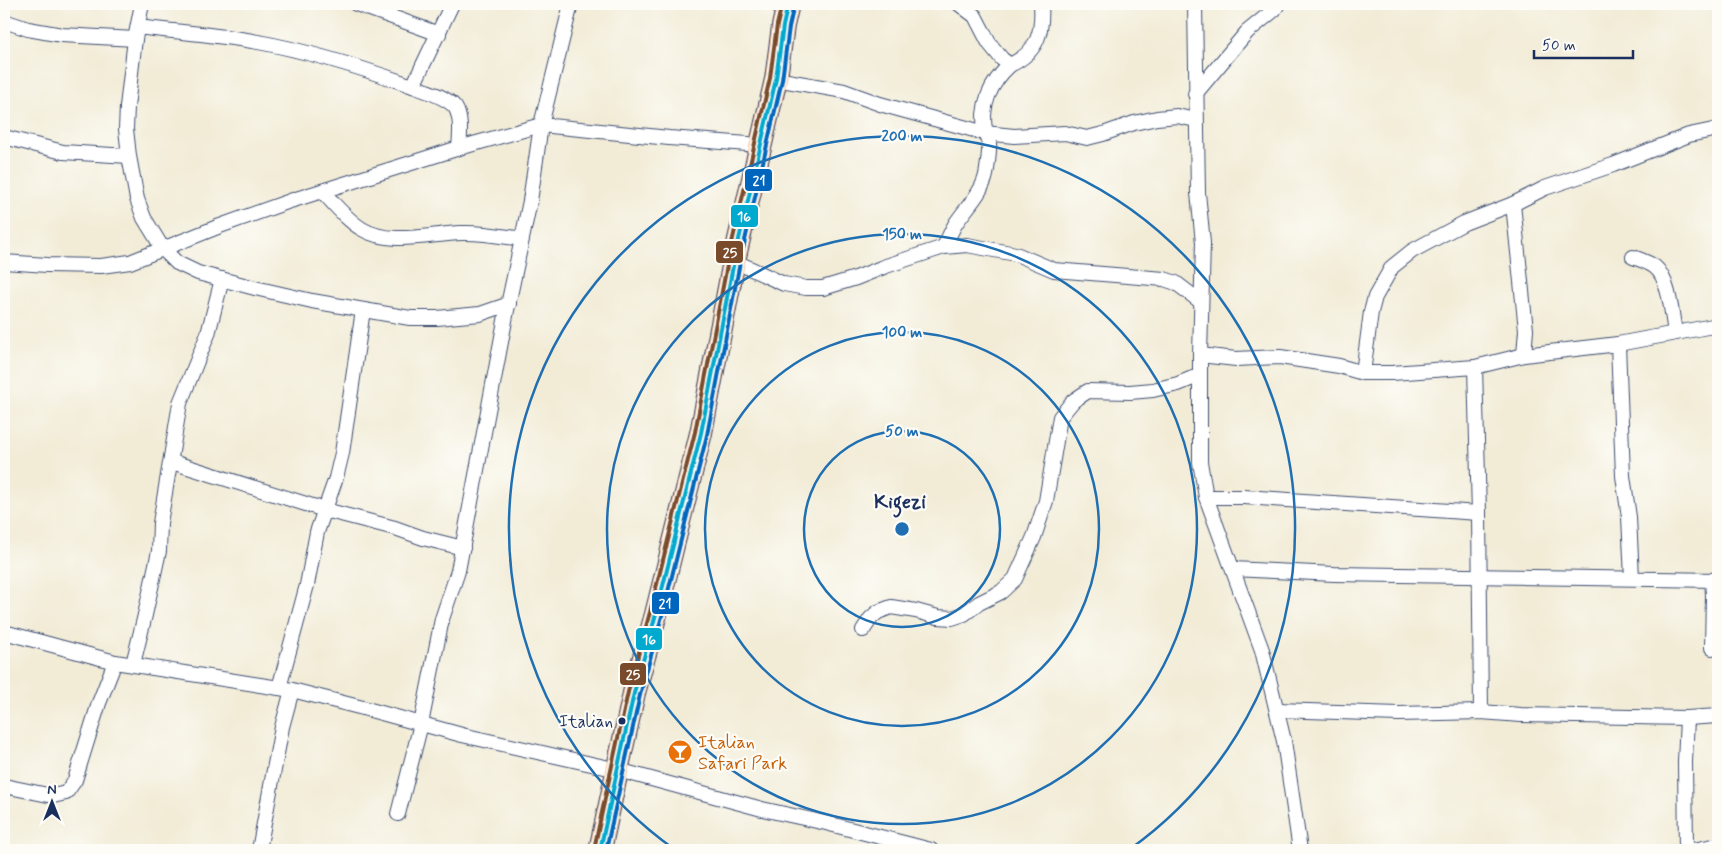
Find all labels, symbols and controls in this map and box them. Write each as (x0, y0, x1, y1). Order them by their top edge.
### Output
scale bar (1534, 28, 1633, 60)
text: 50 m (1542, 36, 1576, 56)
text: 200 m (882, 127, 923, 147)
line badge: 21 (744, 168, 773, 192)
text: 21 (753, 172, 765, 190)
line badge: 16 (730, 204, 759, 228)
text: 16 (737, 208, 751, 226)
text: 150 m (882, 225, 922, 245)
line badge: 25 (715, 240, 744, 264)
text: 25 (723, 244, 738, 262)
text: 100 m (882, 323, 922, 343)
text: 50 m (885, 422, 919, 442)
district label: Kigezi (874, 489, 926, 518)
centre of rings (893, 520, 911, 538)
line badge: 21 (651, 591, 680, 615)
text: 21 (659, 595, 671, 613)
line badge: 16 (635, 627, 663, 651)
text: 16 (642, 631, 656, 649)
line badge: 25 (619, 662, 647, 686)
text: 25 (626, 666, 641, 684)
place label: Italian (559, 711, 613, 733)
marker: Italian (617, 716, 627, 726)
place label: Italian Safari Park (698, 731, 787, 776)
bar icon: Italian Safari Park (667, 739, 693, 765)
north arrow (28, 776, 78, 826)
text: N (47, 781, 57, 799)

